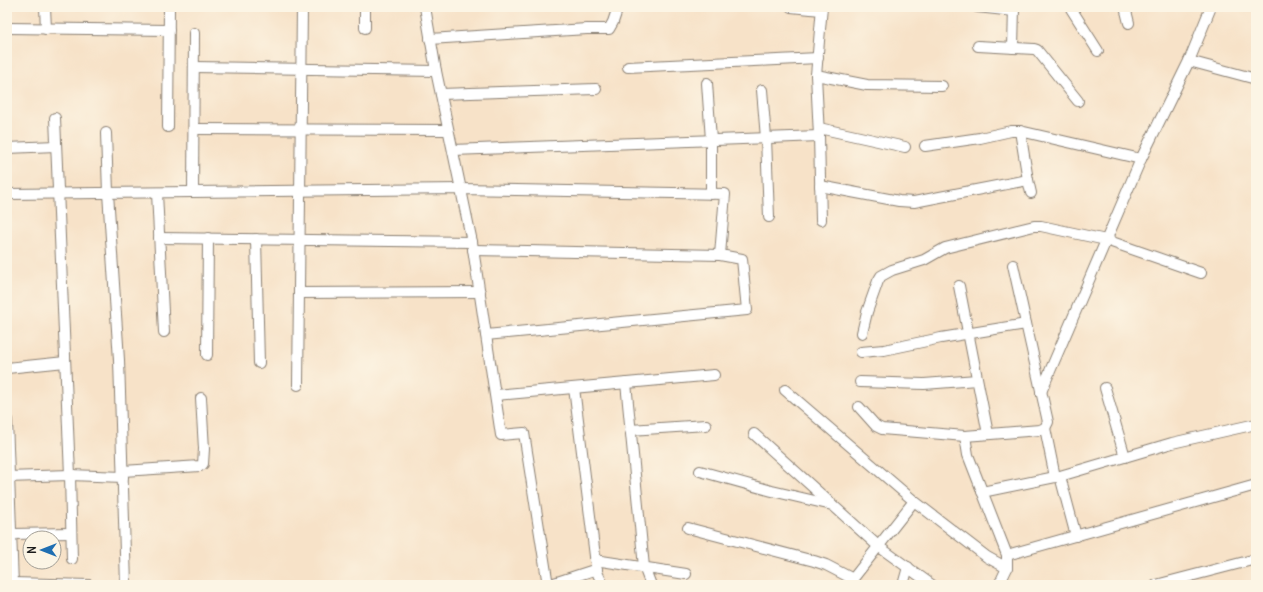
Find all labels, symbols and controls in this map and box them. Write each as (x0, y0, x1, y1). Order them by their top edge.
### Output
north arrow (22, 530, 62, 570)
text: N (25, 546, 39, 554)

